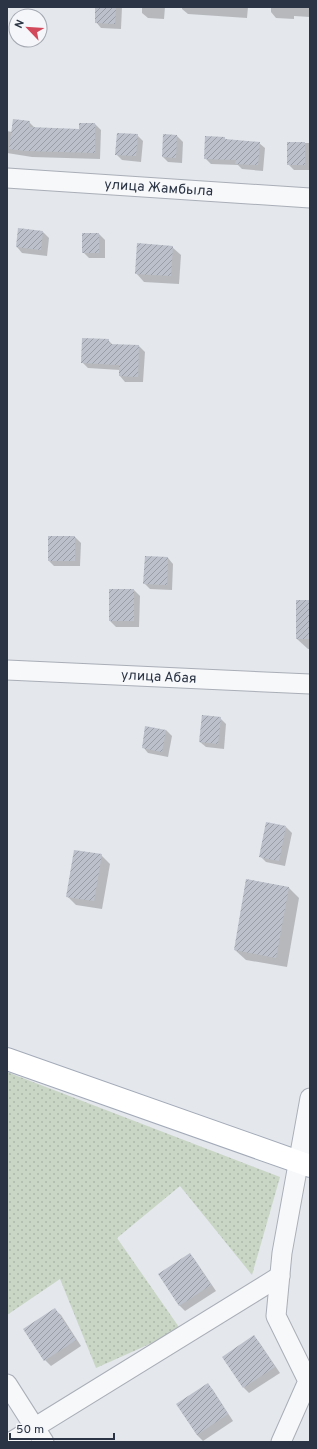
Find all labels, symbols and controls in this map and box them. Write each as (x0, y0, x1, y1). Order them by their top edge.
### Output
north arrow (8, 8, 48, 48)
text: N (12, 18, 28, 31)
street label: улица Жамбыла (104, 176, 214, 200)
street label: улица Абая (121, 667, 197, 687)
scale bar (10, 1415, 114, 1441)
text: 50 m (16, 1422, 44, 1438)

